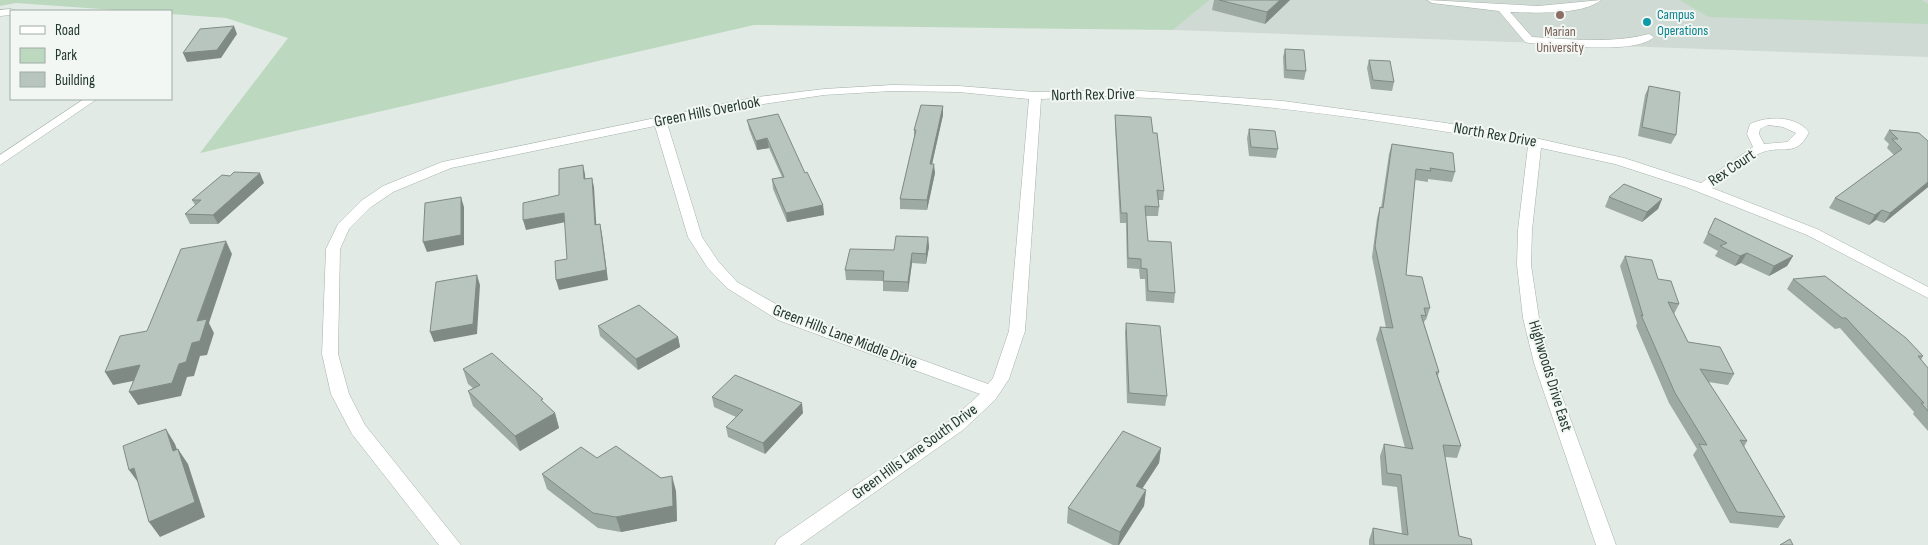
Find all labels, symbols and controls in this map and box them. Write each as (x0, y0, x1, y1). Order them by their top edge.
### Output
place label: Campus Operations (1657, 6, 1708, 39)
marker: Marian University (1554, 9, 1566, 21)
legend (10, 10, 172, 100)
marker: Campus Operations (1641, 16, 1653, 28)
text: Road (55, 21, 80, 40)
place label: Marian University (1536, 23, 1584, 56)
text: Park (55, 46, 77, 65)
text: Building (55, 71, 95, 90)
street label: North Rex Drive (1051, 85, 1135, 105)
street label: Green Hills Overlook (653, 92, 761, 132)
street label: North Rex Drive (1452, 118, 1538, 152)
street label: Rex Court (1705, 145, 1759, 191)
street label: Green Hills Lane Middle Drive (770, 301, 920, 373)
street label: Highwoods Drive East (1524, 318, 1576, 434)
street label: Green Hills Lane South Drive (849, 400, 981, 504)

